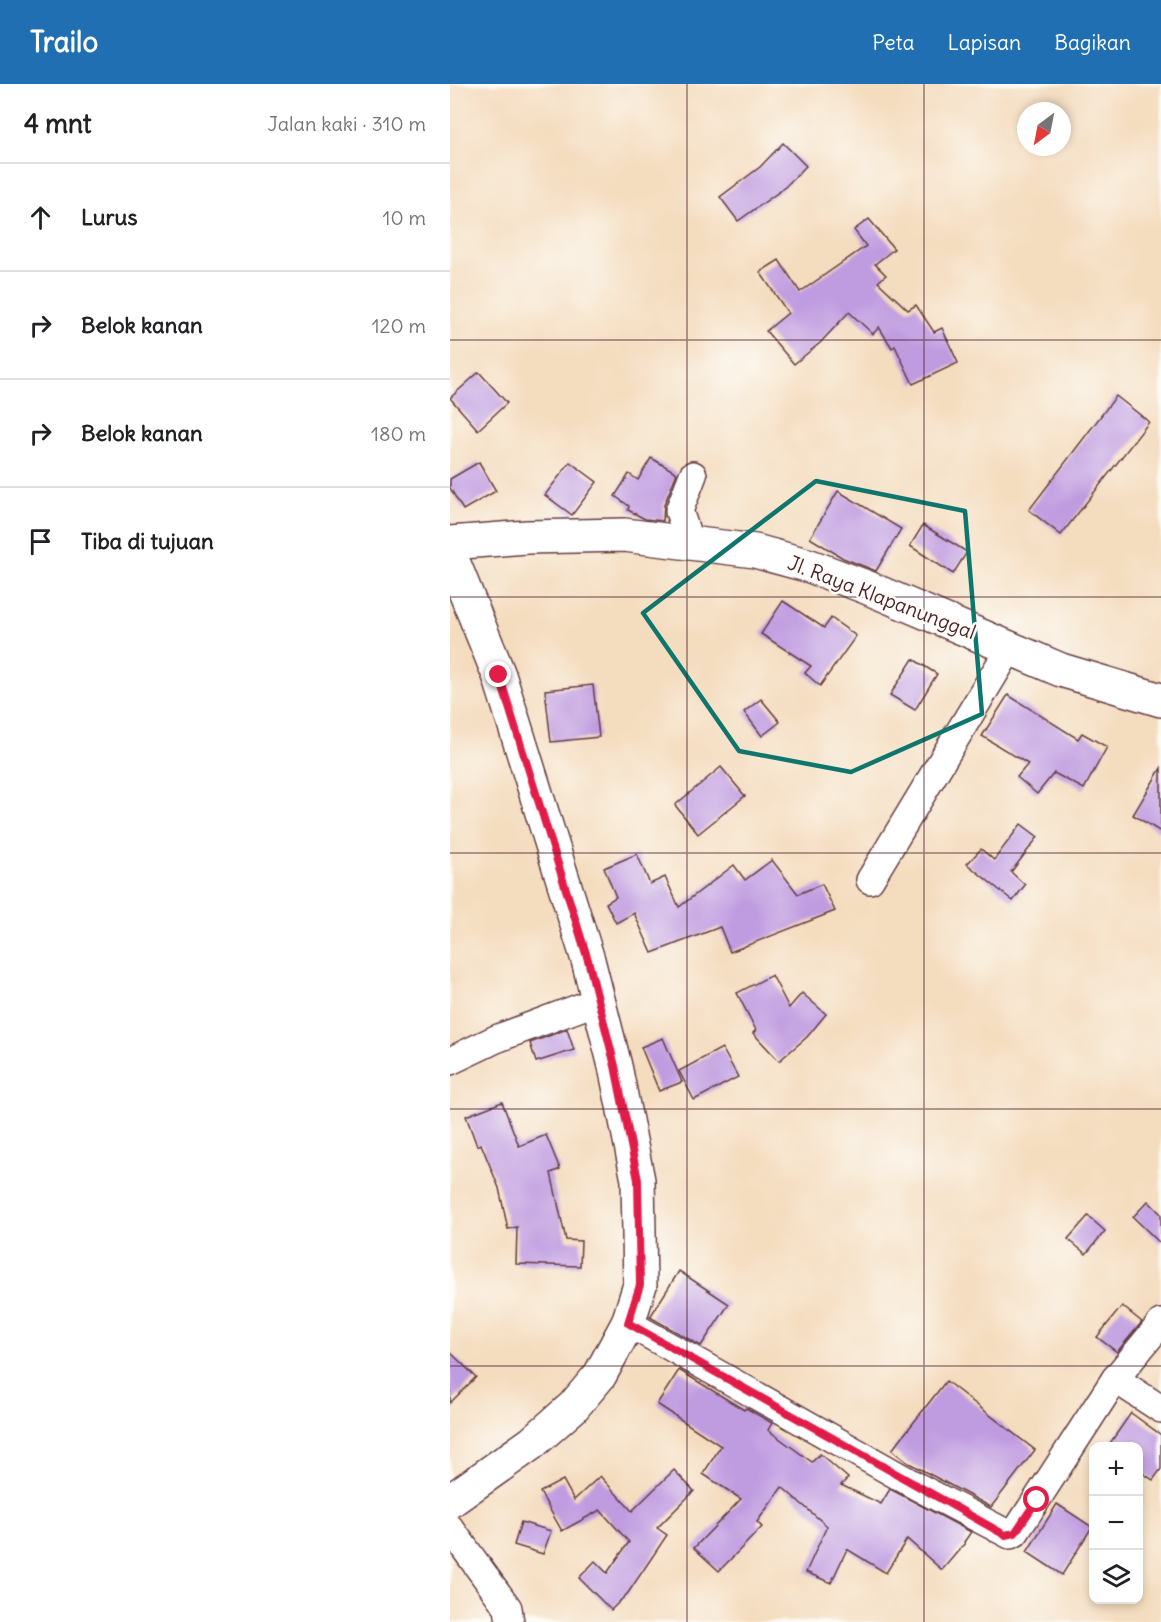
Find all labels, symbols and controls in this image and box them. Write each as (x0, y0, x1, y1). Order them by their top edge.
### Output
text: Trailo (30, 24, 98, 60)
text: Peta (872, 29, 915, 56)
text: Lapisan (948, 29, 1021, 56)
text: Bagikan (1054, 29, 1131, 56)
north arrow (1017, 102, 1071, 156)
text: 4 mnt (24, 107, 92, 140)
text: Jalan kaki · 310 m (268, 111, 426, 136)
icon: ahead (24, 201, 57, 234)
text: Lurus (81, 203, 137, 231)
text: 10 m (383, 205, 426, 230)
icon: right (24, 309, 57, 342)
text: Belok kanan (81, 311, 203, 339)
text: 120 m (372, 313, 426, 338)
icon: right (24, 417, 57, 450)
text: Belok kanan (81, 419, 203, 447)
text: 180 m (371, 421, 426, 446)
icon: arrive (24, 525, 57, 558)
text: Tiba di tujuan (81, 527, 214, 555)
street label: Jl. Raya Klapanunggal (784, 550, 980, 644)
route end (485, 661, 511, 687)
map controls (1089, 1442, 1143, 1604)
button: + (1089, 1442, 1143, 1496)
route start (1023, 1486, 1049, 1512)
button: − (1089, 1496, 1143, 1550)
button: layers (1089, 1550, 1143, 1604)

